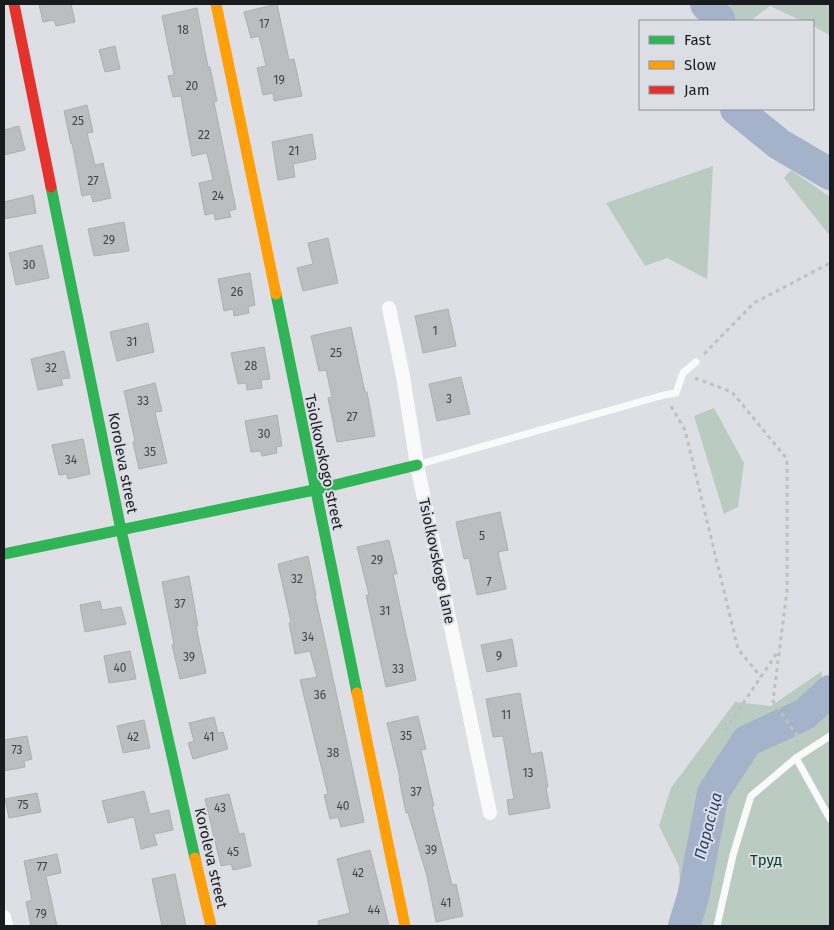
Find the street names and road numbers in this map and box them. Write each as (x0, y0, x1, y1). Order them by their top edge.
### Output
street label: Tsiolkovskogo street (301, 393, 347, 532)
street label: Koroleva street (104, 411, 142, 516)
street label: Tsiolkovskogo lane (415, 497, 459, 625)
street label: Koroleva street (191, 806, 231, 911)

